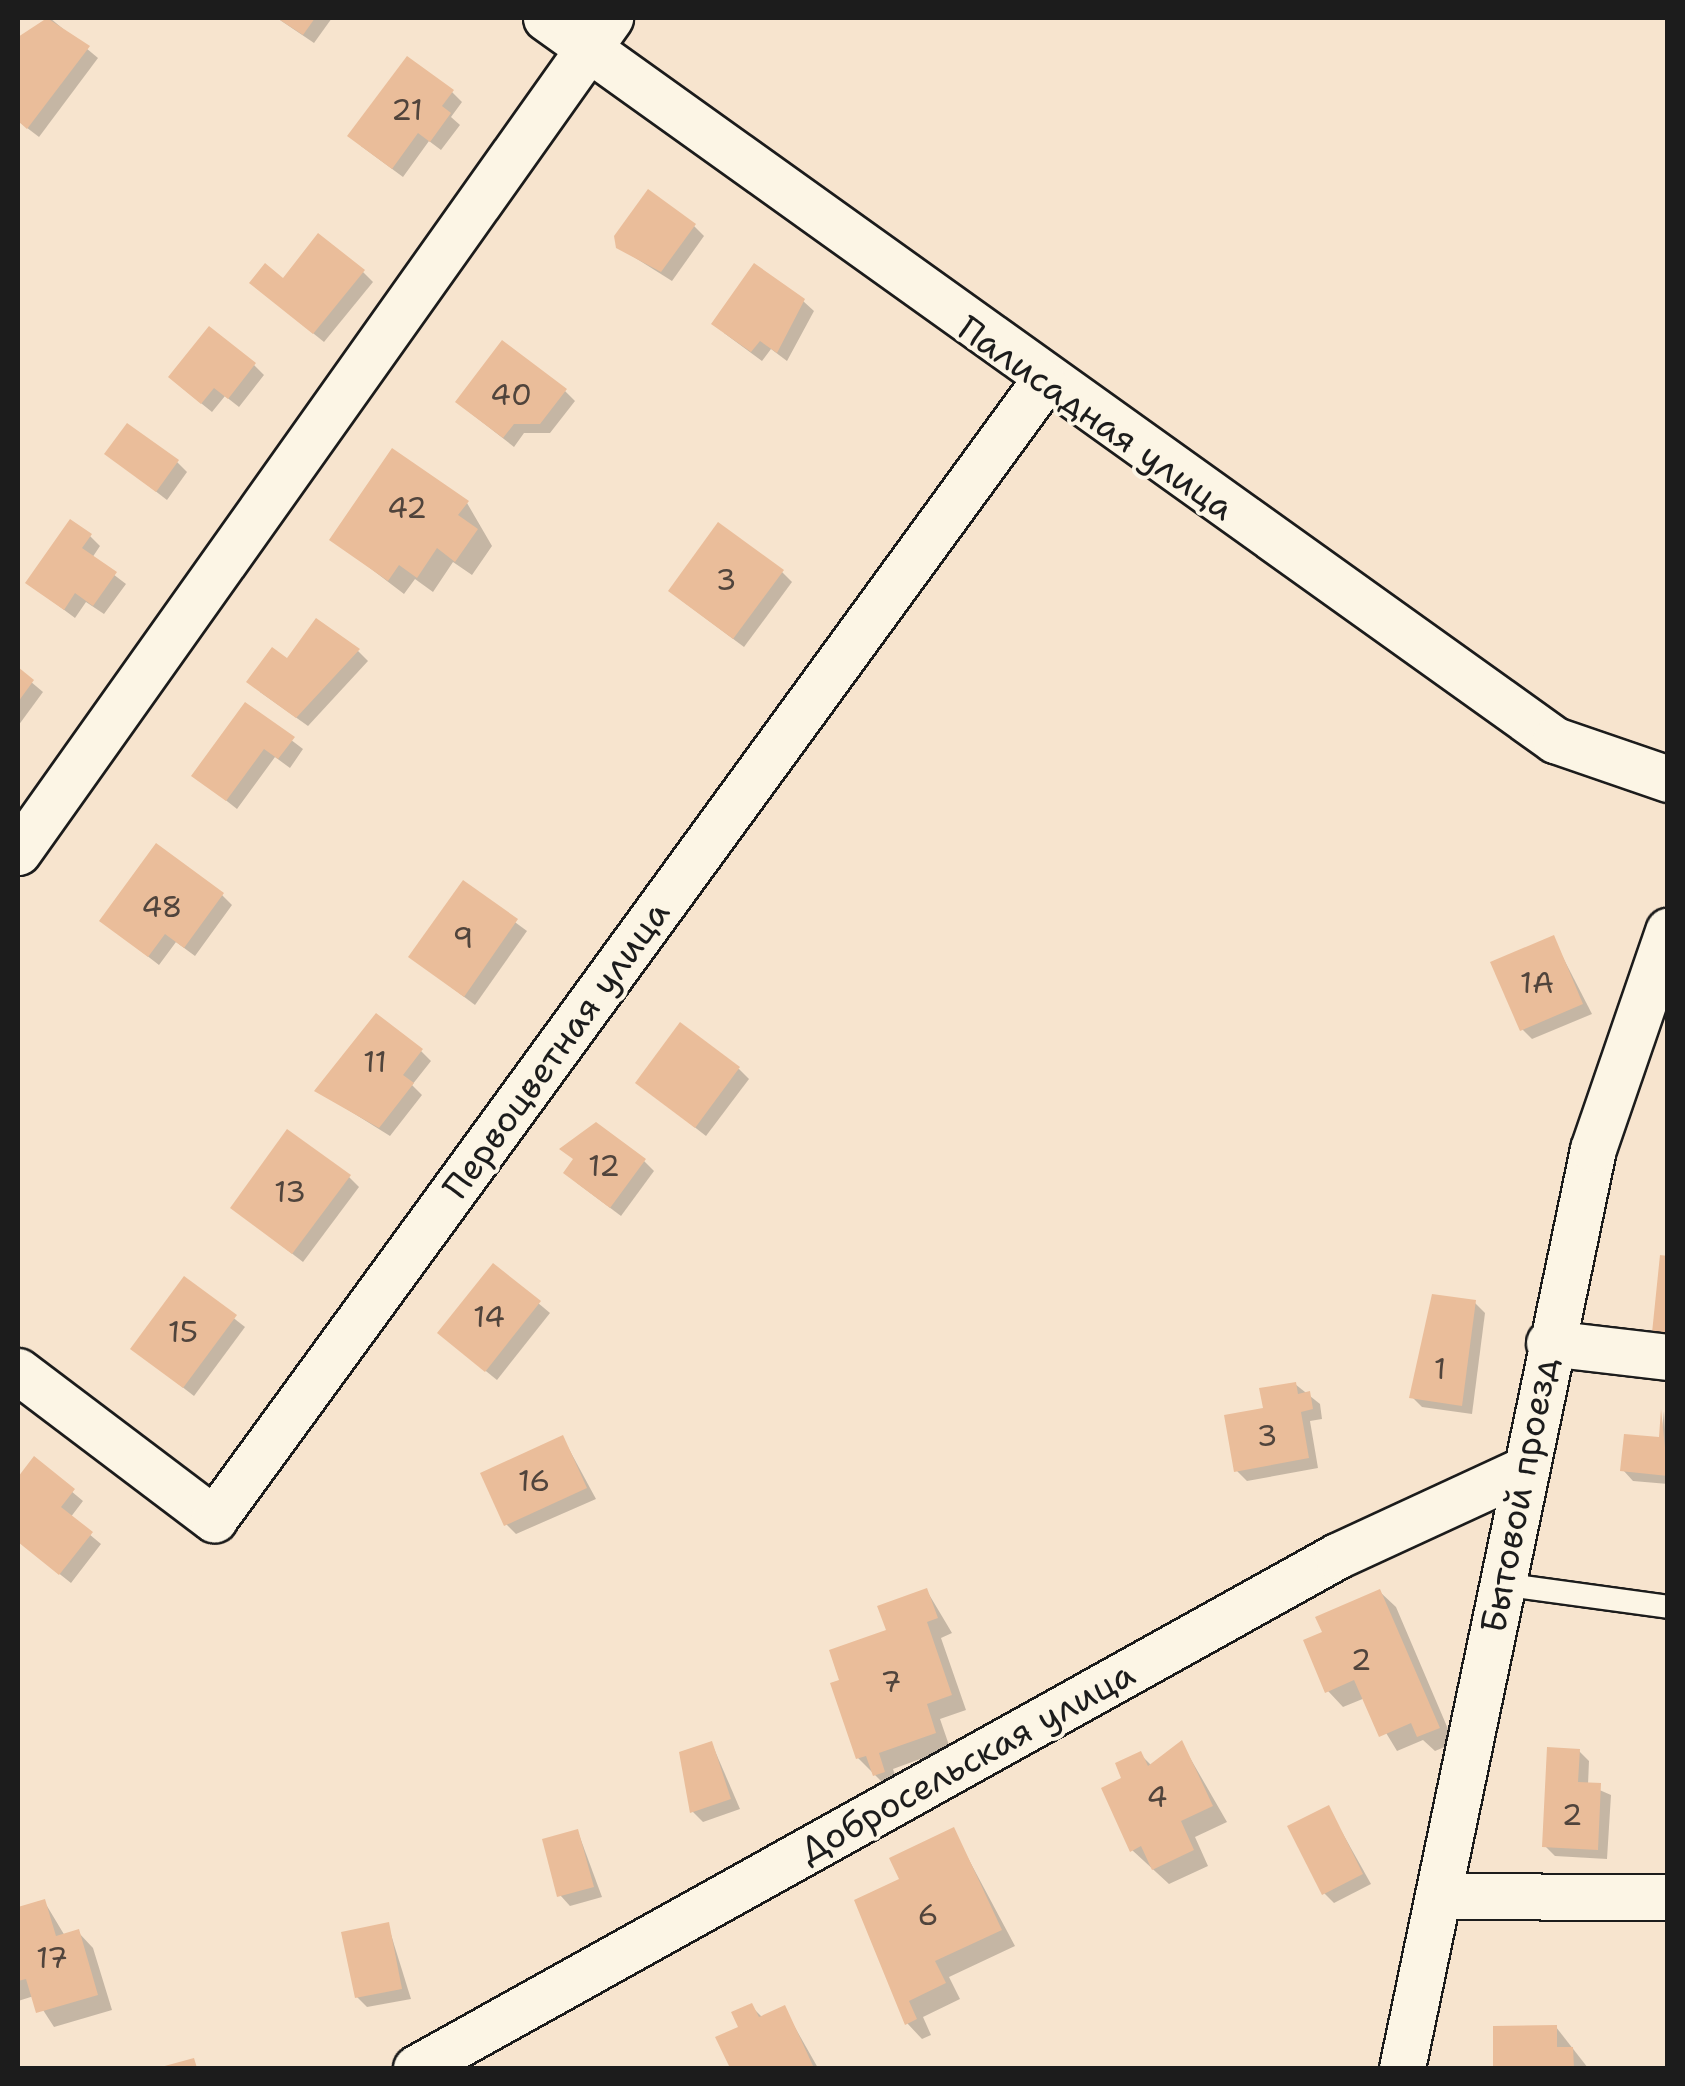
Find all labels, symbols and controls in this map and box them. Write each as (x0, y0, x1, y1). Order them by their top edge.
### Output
house number: 21 (391, 92, 423, 128)
street label: Палисадная улица (950, 307, 1242, 529)
house number: 40 (490, 377, 532, 413)
house number: 42 (387, 490, 427, 526)
house number: 3 (716, 562, 736, 598)
house number: 48 (141, 889, 183, 925)
street label: Первоцветная улица (434, 893, 678, 1207)
house number: 9 (453, 920, 473, 956)
house number: 1А (1520, 965, 1554, 1001)
house number: 11 (363, 1044, 387, 1080)
house number: 12 (588, 1148, 620, 1184)
house number: 13 (274, 1174, 306, 1210)
house number: 14 (473, 1299, 505, 1335)
house number: 15 (168, 1314, 198, 1350)
house number: 1 (1434, 1351, 1446, 1387)
street label: Бытовой проезд (1472, 1354, 1566, 1636)
house number: 3 (1257, 1418, 1277, 1454)
house number: 16 (518, 1463, 550, 1499)
house number: 2 (1351, 1642, 1371, 1678)
street label: Добросельская улица (792, 1652, 1142, 1872)
house number: 7 (881, 1664, 901, 1700)
house number: 4 (1147, 1779, 1167, 1815)
house number: 2 (1562, 1797, 1582, 1833)
house number: 6 (918, 1897, 938, 1933)
house number: 17 (36, 1940, 68, 1976)

